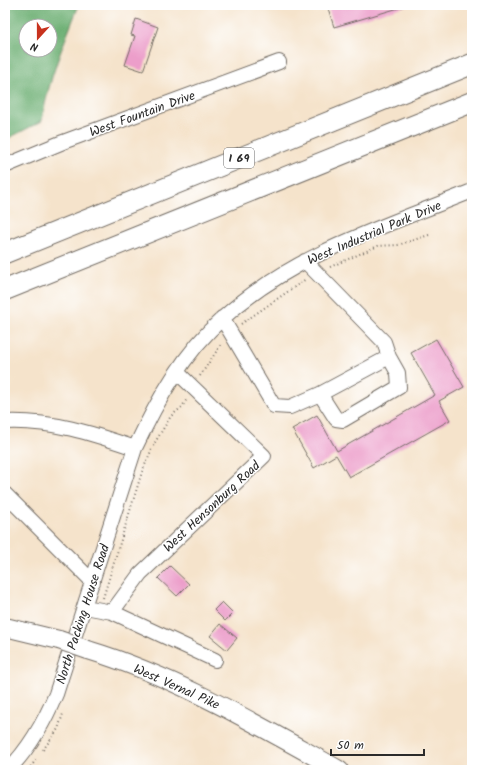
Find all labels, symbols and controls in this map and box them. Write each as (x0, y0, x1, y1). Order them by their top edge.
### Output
north arrow (18, 18, 58, 58)
text: N (28, 37, 41, 56)
street label: West Fountain Drive (87, 85, 198, 143)
road number: I 69 (224, 148, 254, 168)
street label: West Industrial Park Drive (304, 196, 445, 271)
street label: West Hensonburg Road (159, 456, 266, 558)
street label: North Packing House Road (51, 541, 116, 687)
street label: West Vernal Pike (130, 659, 223, 716)
scale bar (331, 731, 424, 757)
text: 50 m (337, 736, 364, 755)

